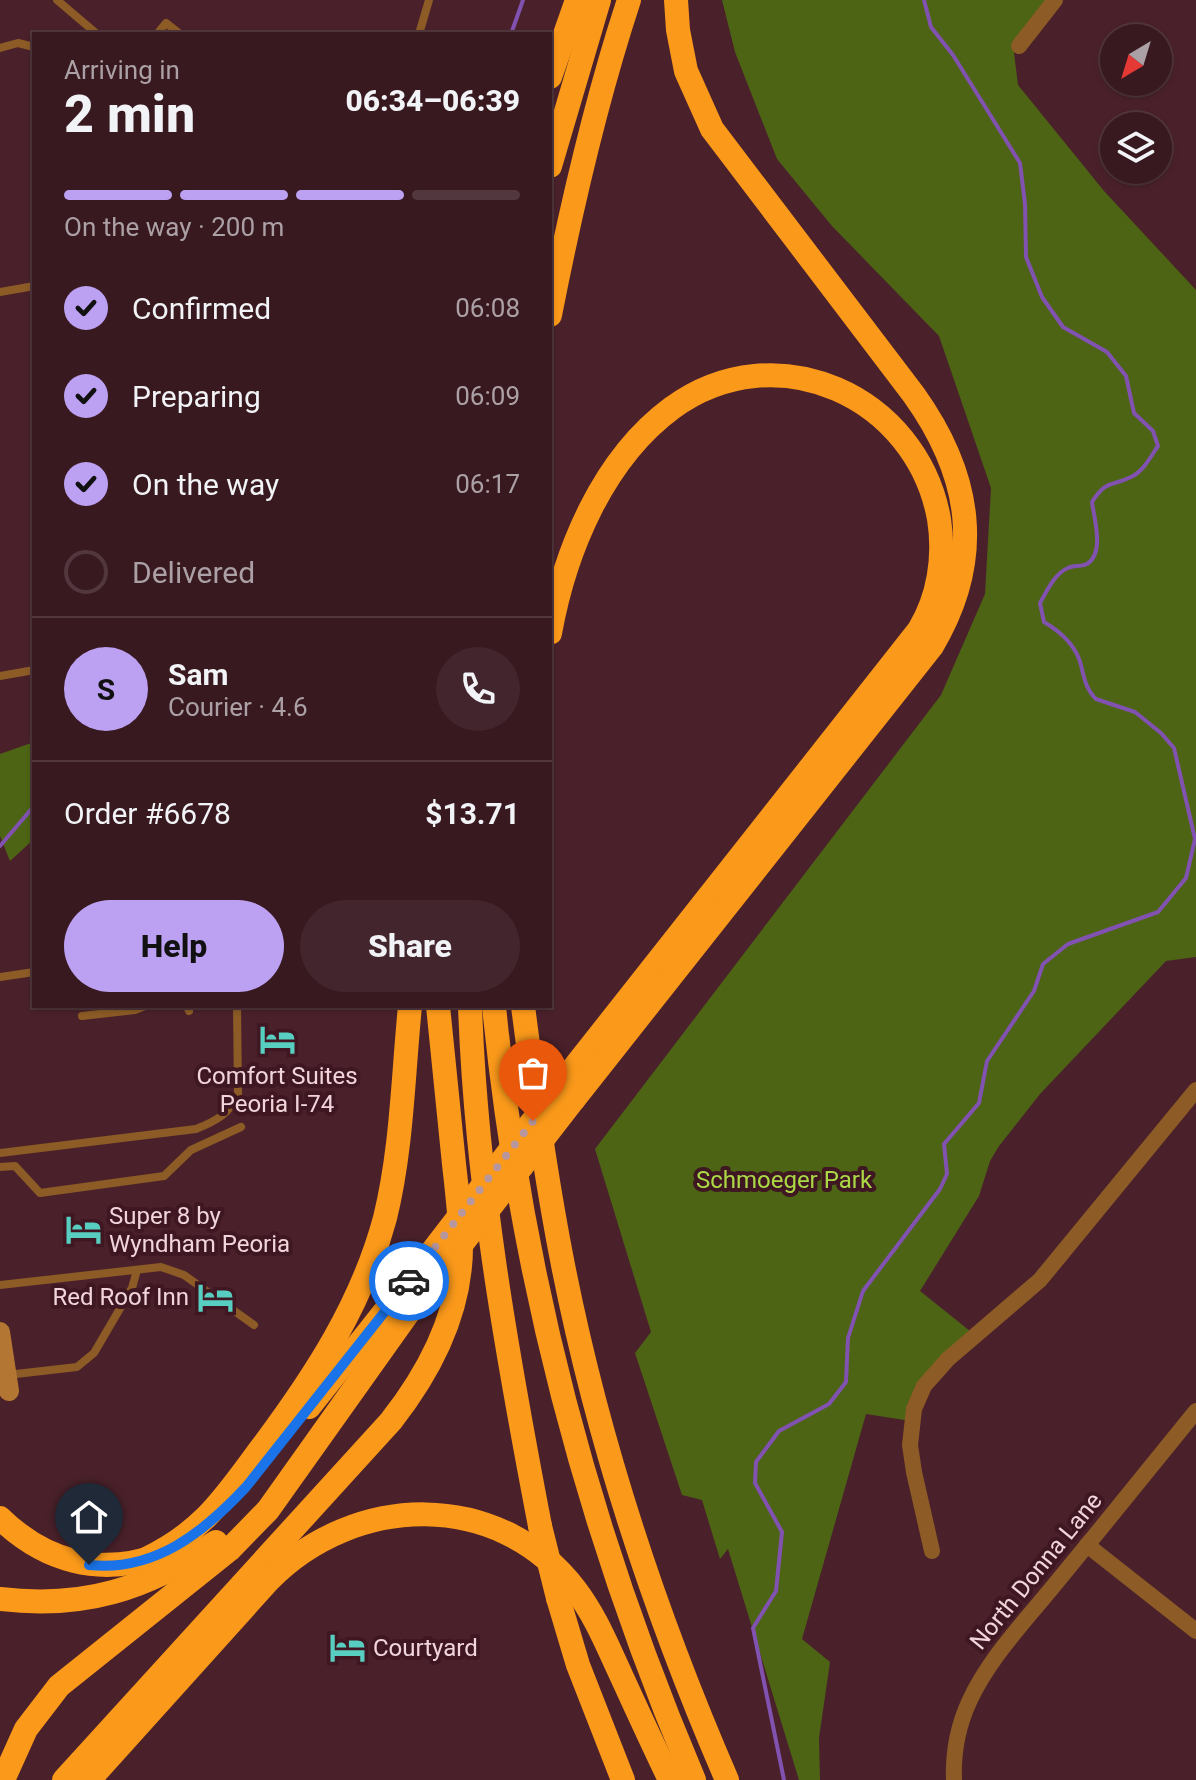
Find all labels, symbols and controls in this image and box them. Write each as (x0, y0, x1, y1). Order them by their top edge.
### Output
north arrow (1100, 24, 1172, 96)
map controls (1100, 24, 1172, 184)
text: Arriving in (64, 55, 180, 85)
text: 06:34–06:39 (345, 83, 520, 118)
text: 2 min (64, 84, 195, 145)
button: layers (1100, 112, 1172, 184)
text: On the way · 200 m (64, 212, 284, 242)
icon: check (64, 286, 108, 330)
text: Confirmed (132, 291, 271, 326)
text: 06:08 (455, 293, 520, 323)
icon: check (64, 374, 108, 418)
text: Preparing (132, 379, 261, 414)
text: 06:09 (455, 381, 520, 411)
icon: check (64, 462, 108, 506)
text: On the way (132, 467, 279, 502)
text: 06:17 (455, 469, 520, 499)
text: Delivered (132, 555, 255, 590)
button: phone (436, 647, 520, 731)
text: Sam (168, 657, 229, 692)
text: S (97, 672, 115, 707)
text: Courier · 4.6 (168, 692, 308, 722)
text: Order #6678 (64, 796, 231, 831)
text: $13.71 (425, 796, 520, 831)
button: Help (64, 900, 284, 992)
button: Share (300, 900, 520, 992)
hotel icon: Comfort Suites Peoria I-74 (258, 1020, 296, 1058)
pin (499, 1039, 567, 1121)
icon: bag (511, 1051, 555, 1095)
place label: Comfort Suites Peoria I-74 (196, 1062, 358, 1118)
park label: Schmoeger Park (696, 1166, 873, 1194)
place label: Super 8 by Wyndham Peoria (109, 1202, 290, 1258)
hotel icon: Super 8 by Wyndham Peoria (64, 1211, 102, 1249)
courier (369, 1241, 449, 1321)
icon: car (387, 1259, 431, 1303)
hotel icon: Red Roof Inn (196, 1278, 234, 1316)
place label: Red Roof Inn (53, 1283, 189, 1311)
pin (55, 1483, 123, 1565)
street label: North Donna Lane (964, 1487, 1108, 1655)
icon: home (67, 1495, 111, 1539)
hotel icon: Courtyard (328, 1629, 366, 1667)
place label: Courtyard (373, 1634, 478, 1662)

